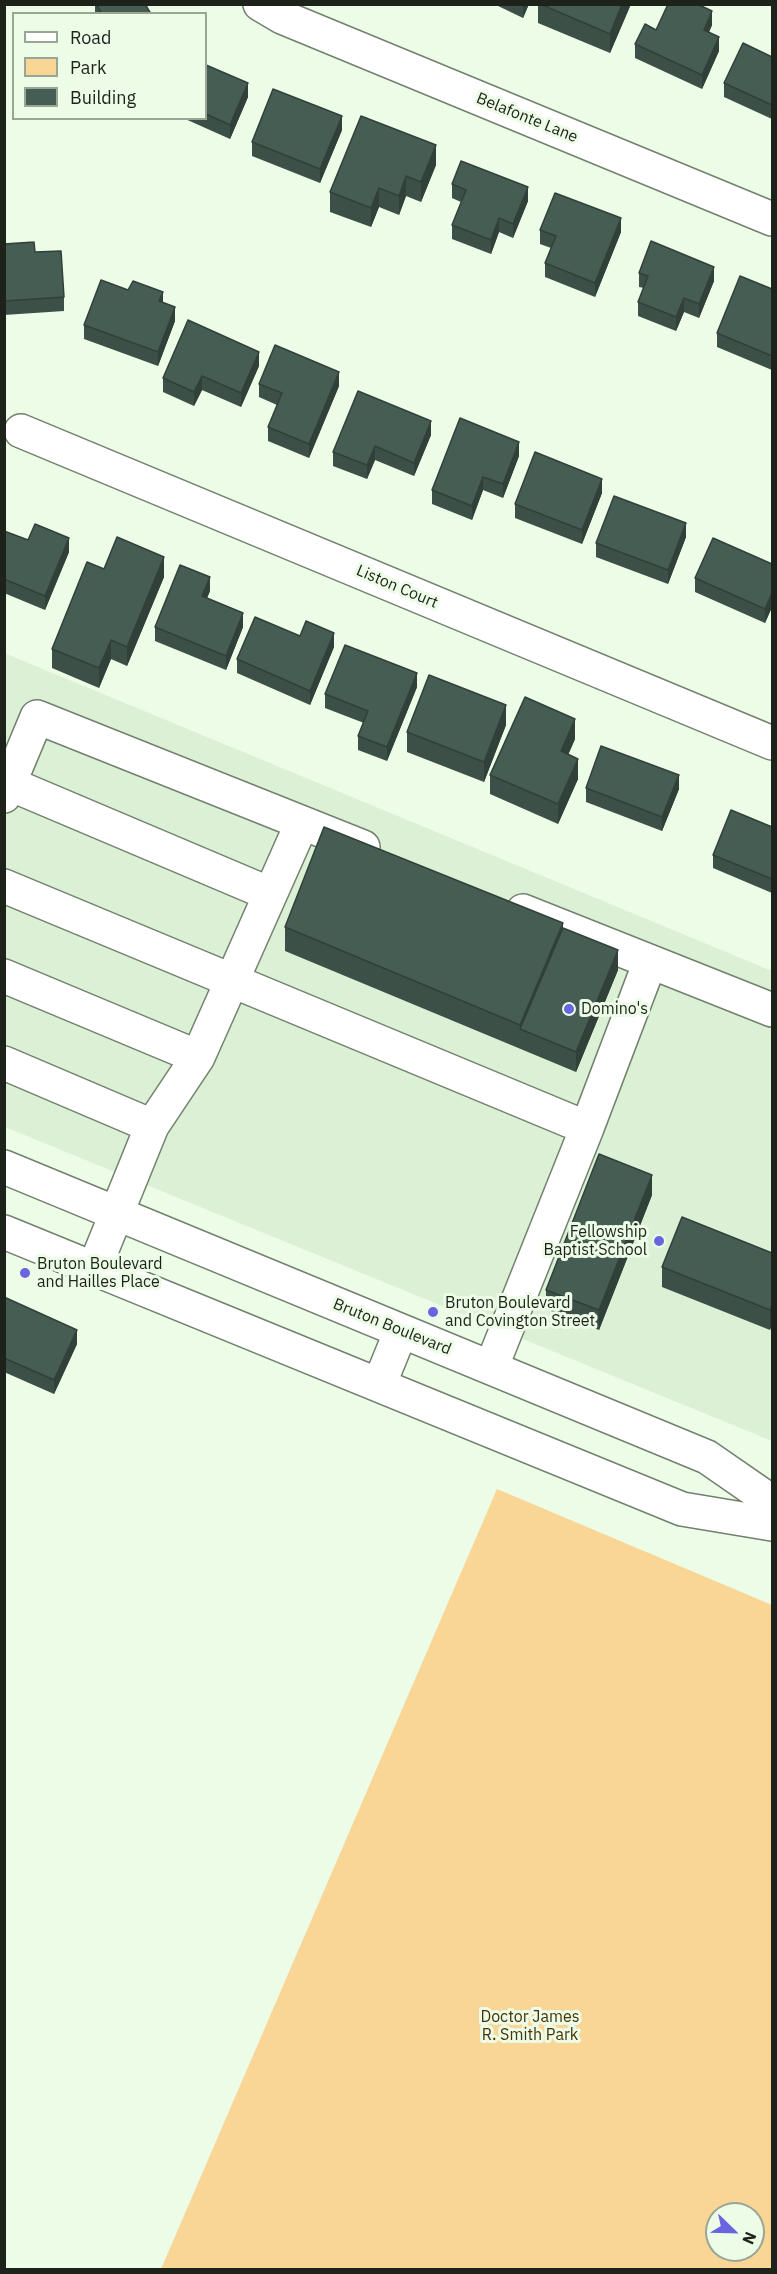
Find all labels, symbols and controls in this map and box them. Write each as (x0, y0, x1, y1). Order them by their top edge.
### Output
legend (12, 12, 207, 120)
text: Road (70, 26, 111, 49)
text: Park (70, 56, 106, 79)
text: Building (70, 86, 136, 109)
street label: Belafonte Lane (473, 89, 581, 147)
street label: Liston Court (353, 561, 441, 613)
place label: Domino's (581, 999, 648, 1019)
marker: Domino's (562, 1002, 576, 1016)
place label: Fellowship Baptist School (543, 1222, 647, 1260)
marker: Fellowship Baptist School (652, 1234, 666, 1248)
place label: Bruton Boulevard and Hailles Place (37, 1254, 163, 1292)
marker: Bruton Boulevard and Hailles Place (18, 1266, 32, 1280)
place label: Bruton Boulevard and Covington Street (445, 1293, 595, 1331)
street label: Bruton Boulevard (330, 1295, 454, 1359)
marker: Bruton Boulevard and Covington Street (426, 1305, 440, 1319)
park label: Doctor James R. Smith Park (480, 2007, 580, 2045)
north arrow (705, 2202, 765, 2262)
text: N (738, 2229, 761, 2247)

